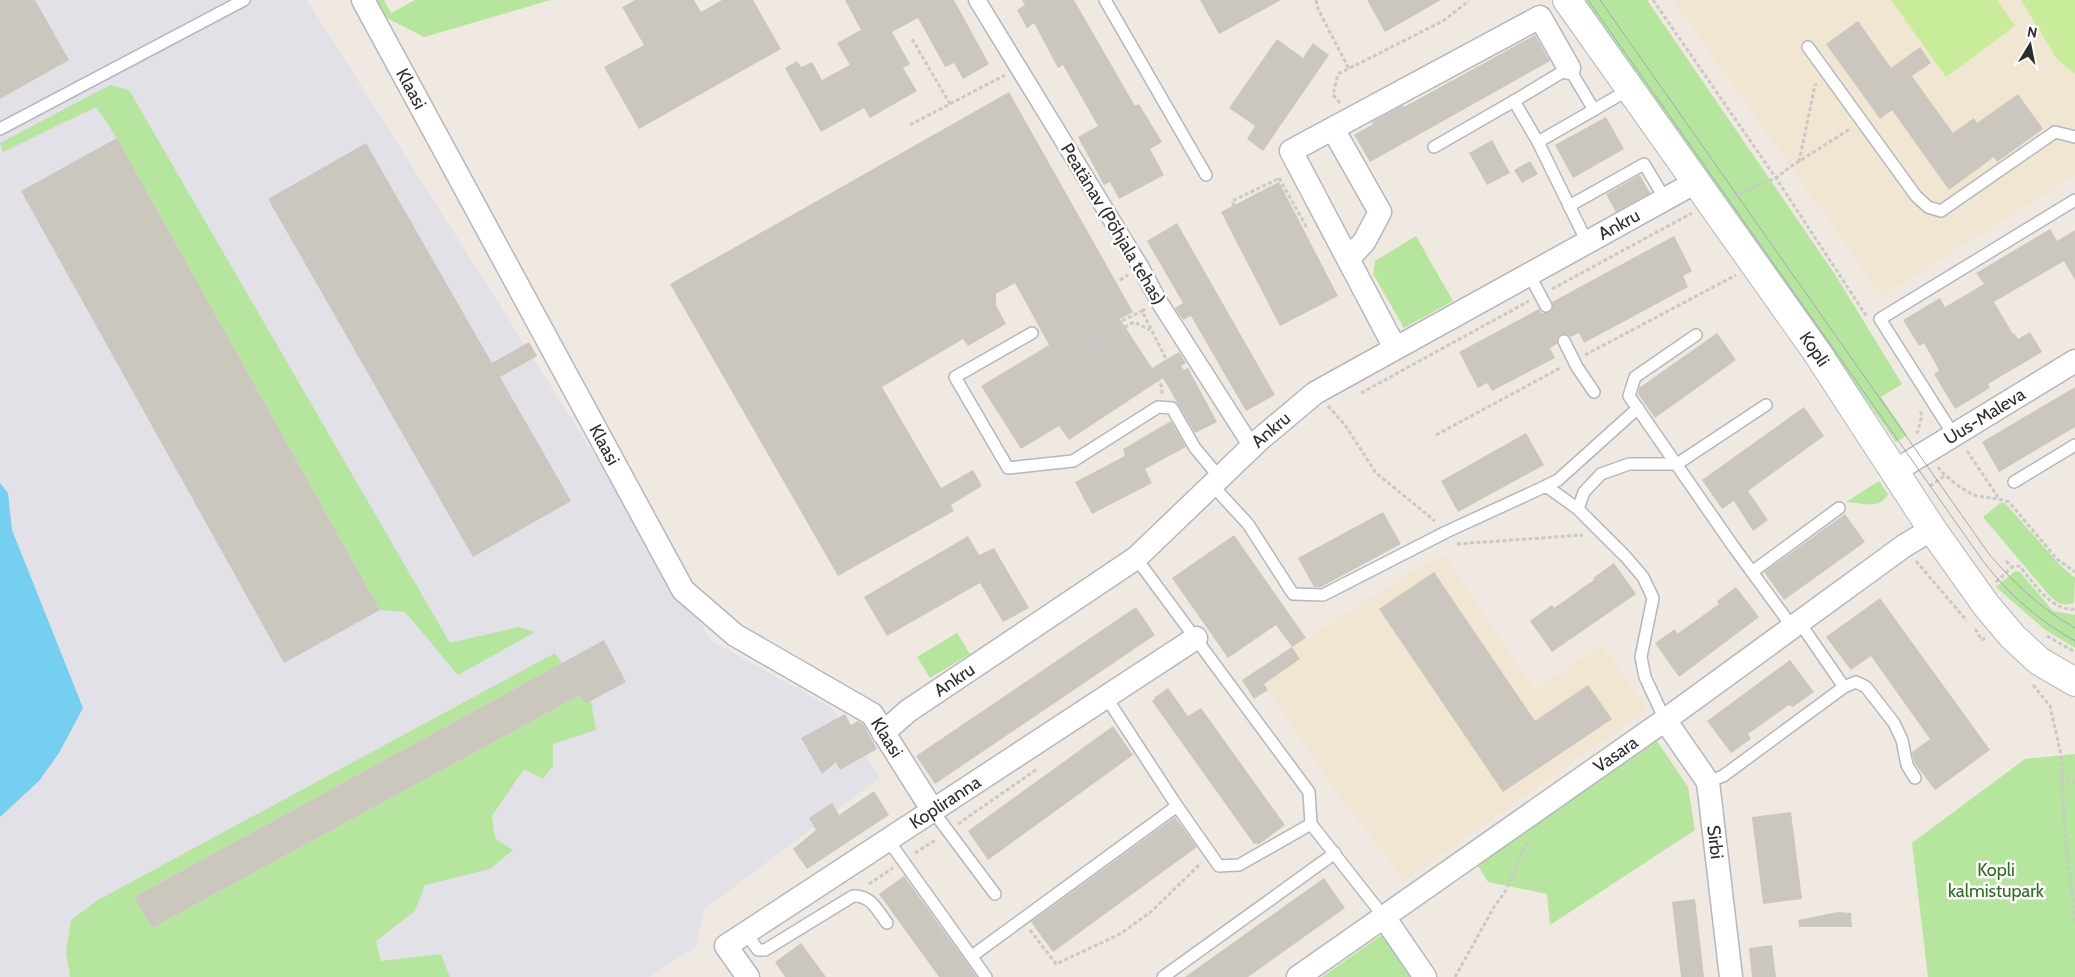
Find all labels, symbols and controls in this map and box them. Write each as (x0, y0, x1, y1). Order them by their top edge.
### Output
north arrow (2005, 20, 2055, 70)
text: N (2026, 22, 2039, 42)
street label: Klaasi (391, 65, 431, 113)
street label: Peatänav (Põhjala tehas) (1056, 139, 1170, 309)
street label: Ankru (1594, 204, 1644, 245)
street label: Kopli (1795, 327, 1834, 371)
street label: Uus-Maleva (1940, 383, 2030, 449)
street label: Ankru (1247, 407, 1295, 452)
street label: Klaasi (584, 421, 624, 469)
street label: Ankru (930, 658, 979, 701)
street label: Klaasi (866, 714, 908, 762)
street label: Vasara (1589, 731, 1643, 778)
street label: Kopliranna (905, 771, 985, 834)
street label: Sirbi (1702, 824, 1728, 860)
park label: Kopli kalmistupark (1948, 859, 2045, 902)

